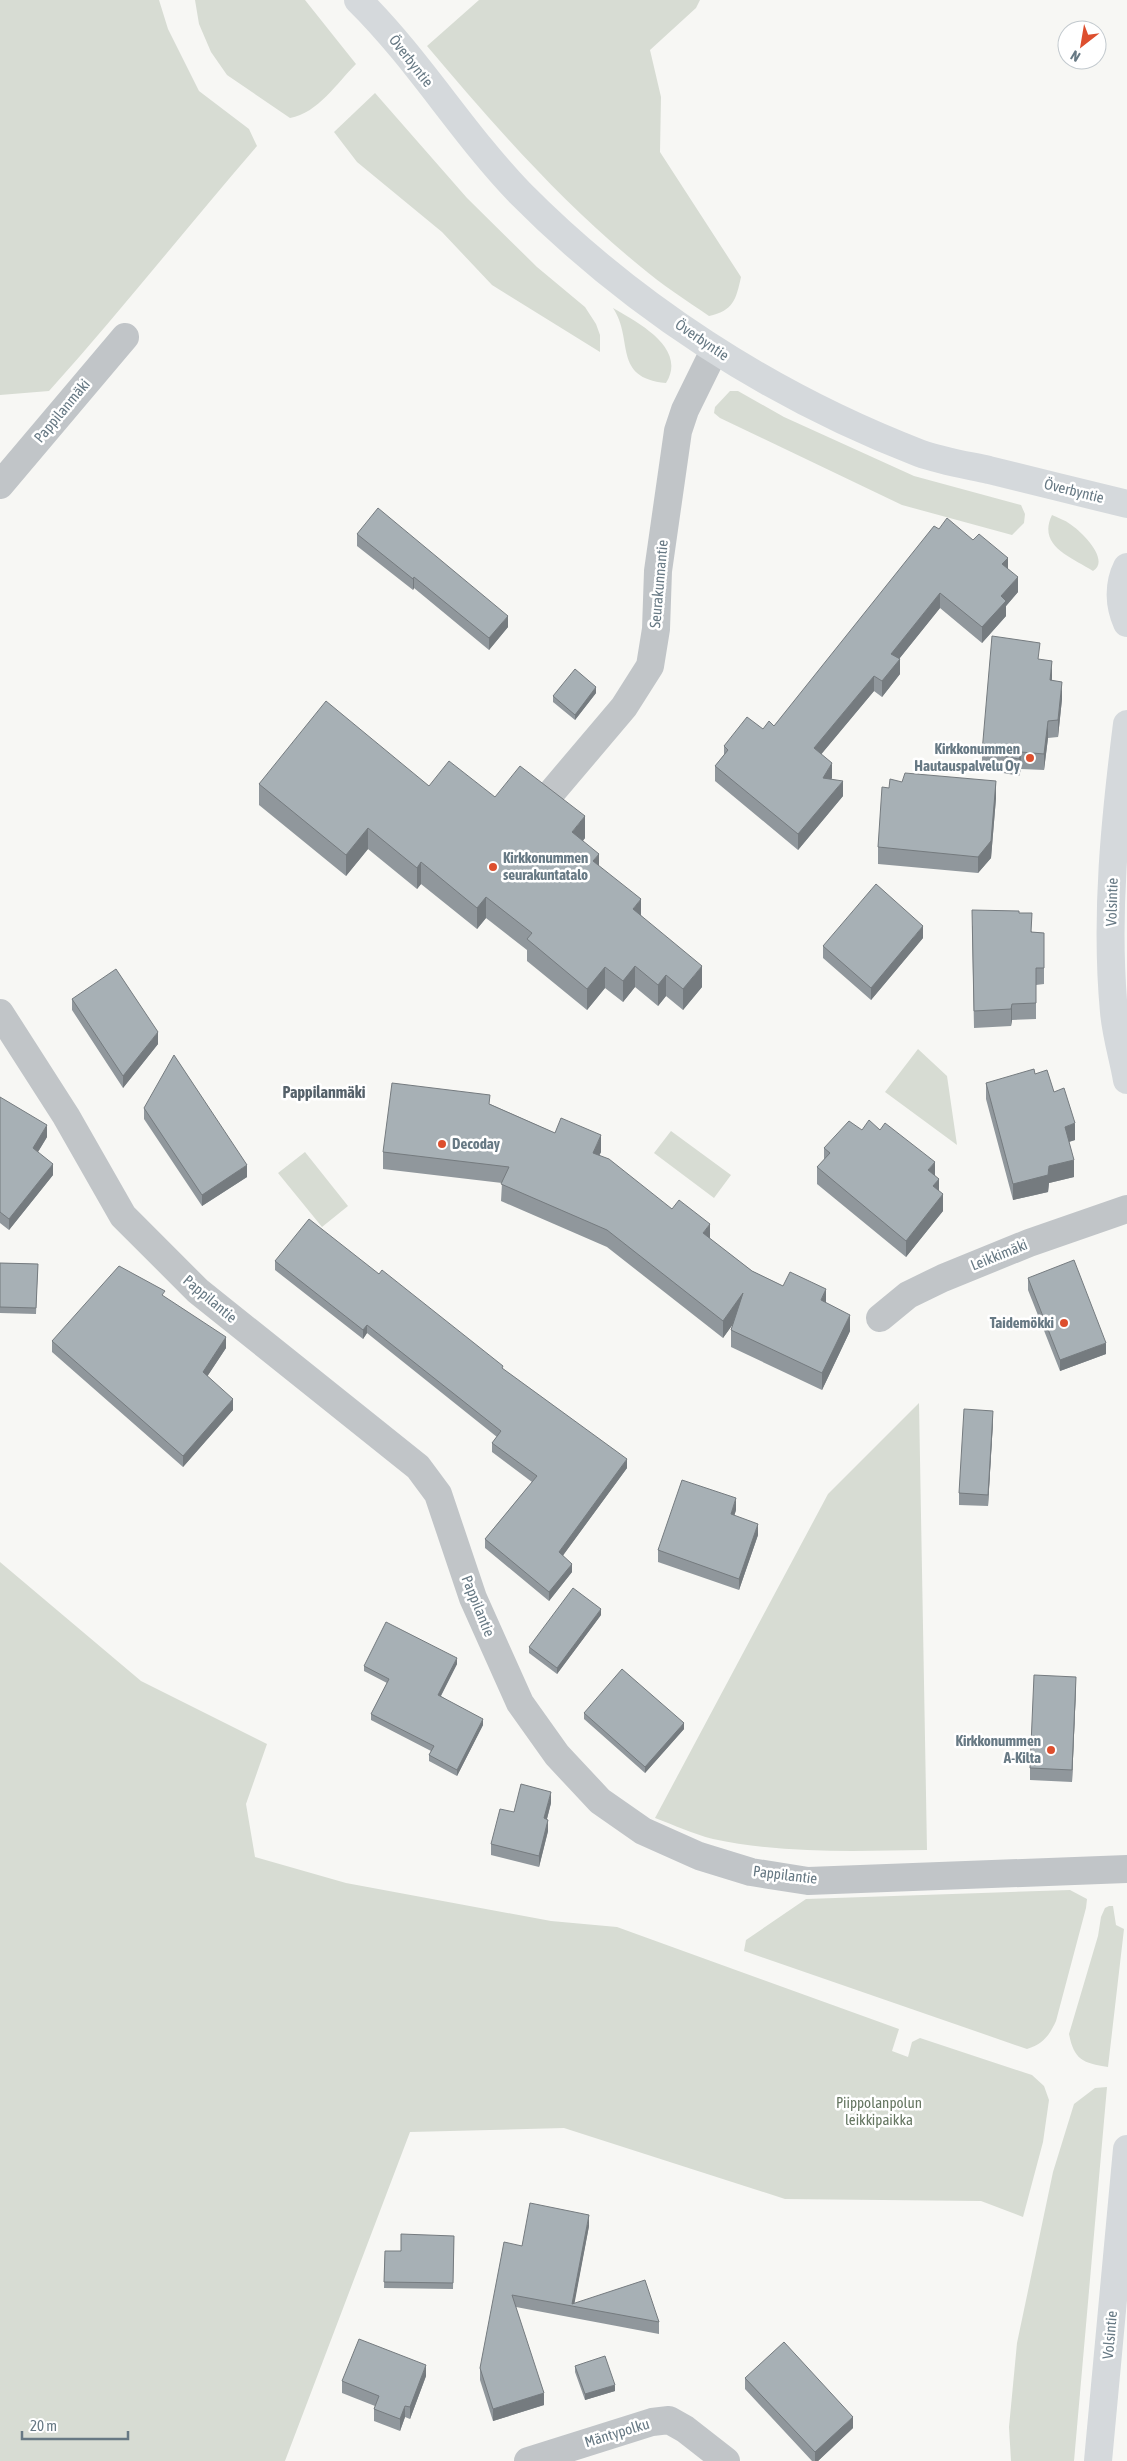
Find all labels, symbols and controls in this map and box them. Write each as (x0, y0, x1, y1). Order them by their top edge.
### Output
north arrow (1057, 20, 1107, 70)
street label: Överbyntie (386, 31, 437, 90)
text: N (1068, 47, 1083, 65)
street label: Överbyntie (672, 315, 732, 364)
street label: Pappilanmäki (30, 376, 93, 446)
street label: Överbyntie (1042, 475, 1106, 506)
street label: Seurakunnantie (646, 539, 671, 629)
place label: Kirkkonummen Hautauspalvelu Oy (914, 740, 1021, 774)
marker: Kirkkonummen Hautauspalvelu Oy (1024, 752, 1036, 764)
place label: Kirkkonummen seurakuntatalo (503, 849, 588, 883)
marker: Kirkkonummen seurakuntatalo (487, 861, 499, 873)
street label: Volsintie (1102, 877, 1121, 927)
district label: Pappilanmäki (283, 1083, 366, 1101)
place label: Decoday (452, 1135, 501, 1152)
marker: Decoday (436, 1138, 448, 1150)
street label: Leikkimäki (968, 1235, 1030, 1274)
street label: Pappilantie (180, 1271, 241, 1326)
place label: Taidemökki (990, 1314, 1054, 1331)
marker: Taidemökki (1058, 1317, 1070, 1329)
street label: Pappilantie (458, 1573, 498, 1639)
place label: Kirkkonummen A-Kilta (956, 1732, 1041, 1766)
marker: Kirkkonummen A-Kilta (1045, 1744, 1057, 1756)
street label: Pappilantie (752, 1862, 818, 1887)
park label: Piippolanpolun leikkipaikka (836, 2094, 922, 2128)
street label: Volsintie (1099, 2310, 1120, 2360)
scale bar (22, 2408, 129, 2440)
street label: Mäntypolku (582, 2415, 651, 2450)
text: 20 m (30, 2417, 57, 2434)

